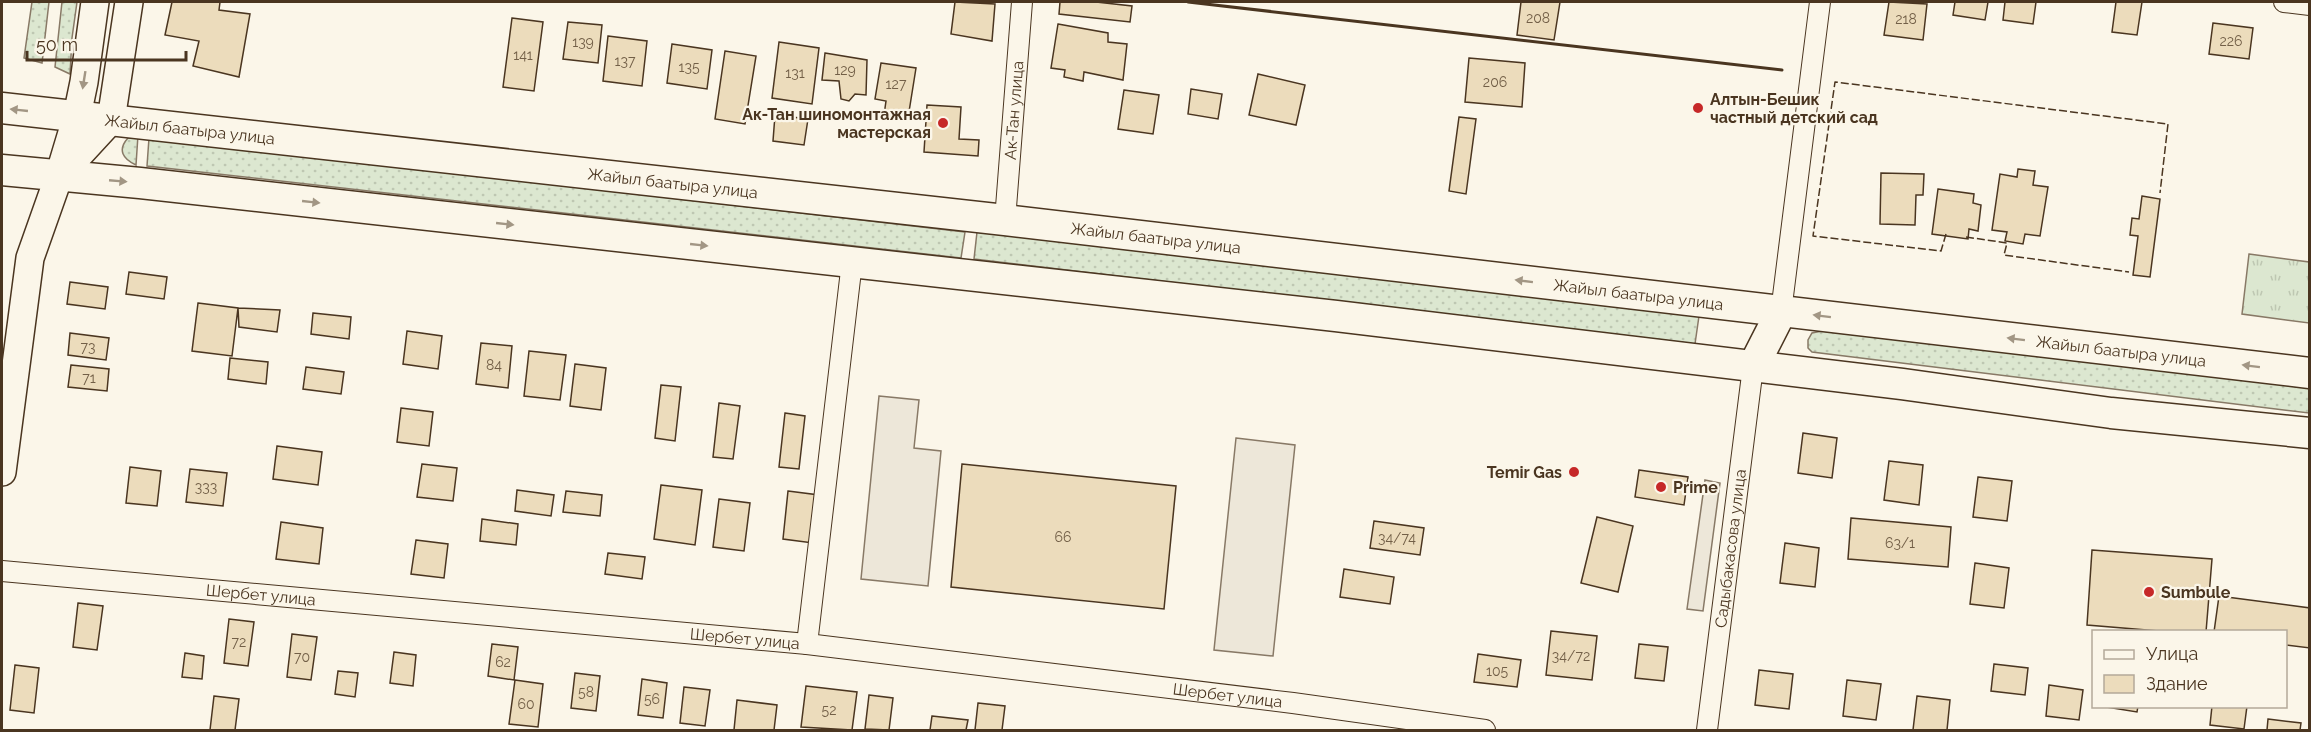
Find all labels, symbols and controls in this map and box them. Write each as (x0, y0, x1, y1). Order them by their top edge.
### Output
house number: 208 (1526, 10, 1550, 26)
house number: 218 (1895, 11, 1917, 27)
scale bar (27, 24, 186, 62)
house number: 226 (2219, 33, 2243, 49)
text: 50 m (36, 34, 78, 55)
house number: 139 (572, 34, 594, 50)
house number: 141 (513, 47, 533, 63)
house number: 137 (615, 53, 636, 69)
house number: 135 (678, 59, 700, 75)
street label: Ак-Тан улица (1001, 60, 1027, 161)
house number: 129 (834, 62, 856, 78)
house number: 131 (785, 65, 805, 81)
one-way arrow (80, 70, 89, 89)
house number: 206 (1483, 74, 1507, 90)
house number: 127 (886, 76, 907, 92)
place label: Алтын-Бешик частный детский сад (1710, 90, 1878, 127)
marker: Алтын-Бешик частный детский сад (1691, 101, 1705, 115)
one-way arrow (9, 105, 28, 115)
place label: Ак-Тан шиномонтажная мастерская (742, 105, 931, 142)
street label: Жайыл баатыра улица (104, 111, 276, 148)
marker: Ак-Тан шиномонтажная мастерская (936, 116, 950, 130)
street label: Жайыл баатыра улица (587, 164, 759, 202)
one-way arrow (108, 176, 127, 186)
one-way arrow (302, 197, 321, 207)
one-way arrow (496, 219, 515, 229)
street label: Жайыл баатыра улица (1070, 219, 1242, 258)
one-way arrow (690, 240, 709, 250)
street label: Жайыл баатыра улица (1552, 275, 1725, 314)
one-way arrow (1515, 276, 1534, 286)
one-way arrow (1813, 312, 1832, 321)
street label: Жайыл баатыра улица (2035, 332, 2207, 371)
one-way arrow (2006, 334, 2025, 344)
house number: 73 (81, 339, 95, 355)
house number: 84 (486, 357, 502, 373)
one-way arrow (2242, 361, 2261, 371)
house number: 71 (82, 370, 96, 386)
place label: Temir Gas (1487, 463, 1562, 482)
marker: Temir Gas (1567, 465, 1581, 479)
street label: Садыбакасова улица (1711, 468, 1750, 629)
place label: Prime (1673, 478, 1718, 497)
house number: 333 (195, 479, 217, 495)
marker: Prime (1654, 480, 1668, 494)
house number: 66 (1055, 529, 1071, 545)
house number: 34/74 (1378, 530, 1416, 546)
house number: 63/1 (1885, 535, 1915, 551)
street label: Шербет улица (205, 581, 317, 609)
place label: Sumbule (2161, 583, 2231, 602)
marker: Sumbule (2142, 585, 2156, 599)
street label: Шербет улица (689, 624, 801, 653)
legend (2092, 630, 2287, 708)
house number: 72 (232, 634, 246, 650)
text: Улица (2146, 643, 2198, 664)
house number: 34/72 (1552, 648, 1590, 664)
house number: 70 (294, 649, 310, 665)
house number: 62 (495, 654, 511, 670)
house number: 105 (1486, 663, 1508, 679)
text: Здание (2146, 673, 2208, 694)
street label: Шербет улица (1172, 679, 1283, 712)
house number: 58 (578, 684, 594, 700)
house number: 56 (644, 691, 660, 707)
house number: 60 (517, 696, 535, 712)
house number: 52 (822, 702, 836, 718)

